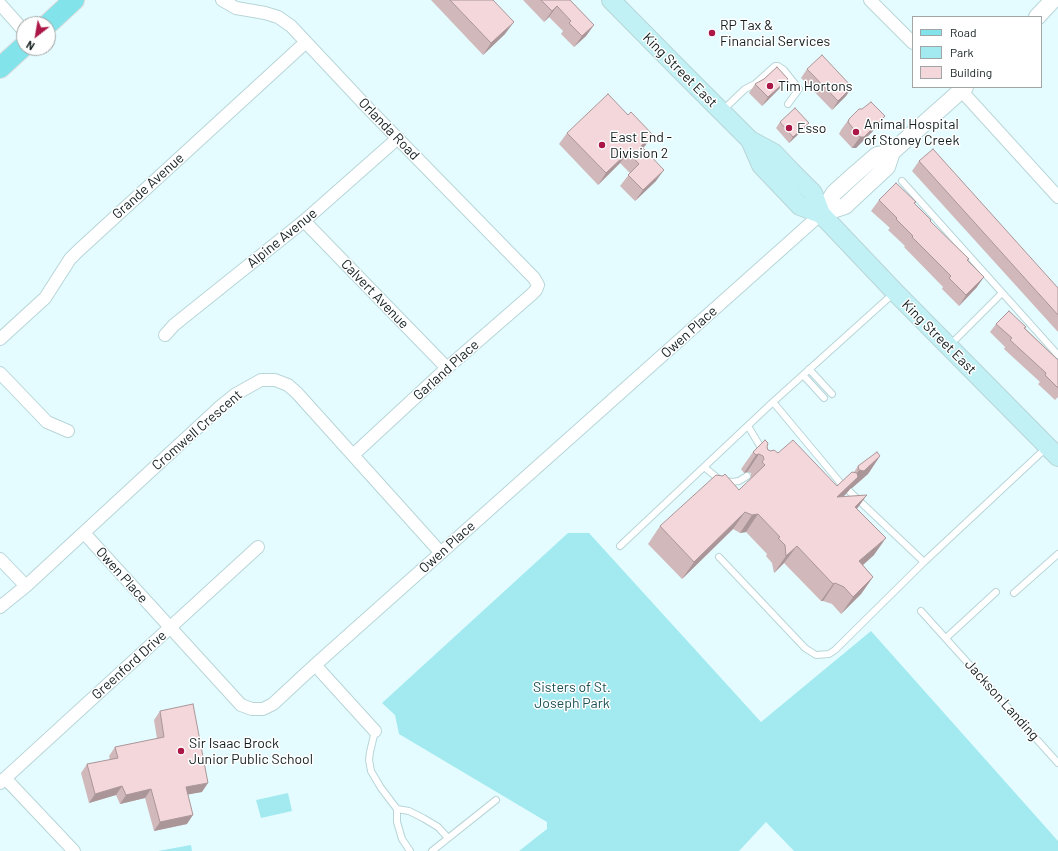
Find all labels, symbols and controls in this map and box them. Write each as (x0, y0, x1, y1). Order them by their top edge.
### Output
north arrow (16, 16, 56, 56)
legend (912, 16, 1042, 88)
place label: RP Tax & Financial Services (720, 17, 830, 50)
text: Road (950, 25, 977, 39)
marker: RP Tax & Financial Services (707, 28, 717, 38)
street label: King Street East (639, 29, 721, 111)
text: N (24, 38, 37, 53)
text: Park (950, 45, 974, 59)
text: Building (950, 65, 992, 79)
place label: Tim Hortons (778, 78, 853, 94)
marker: Tim Hortons (765, 81, 775, 91)
street label: Orlanda Road (355, 94, 423, 164)
place label: Animal Hospital of Stoney Creek (864, 116, 959, 148)
place label: Esso (797, 120, 826, 136)
marker: Esso (784, 123, 794, 133)
marker: Animal Hospital of Stoney Creek (851, 127, 861, 137)
place label: East End - Division 2 (610, 129, 672, 162)
marker: East End - Division 2 (597, 140, 607, 150)
street label: Grande Avenue (109, 149, 187, 223)
street label: Alpine Avenue (244, 205, 320, 271)
street label: Calvert Avenue (338, 256, 412, 332)
street label: King Street East (898, 296, 980, 378)
street label: Owen Place (657, 302, 721, 362)
street label: Garland Place (410, 336, 482, 404)
street label: Cromwell Crescent (148, 386, 246, 474)
street label: Owen Place (415, 517, 479, 577)
street label: Owen Place (92, 543, 152, 607)
street label: Greenford Drive (88, 627, 170, 703)
street label: Jackson Landing (961, 656, 1043, 744)
park label: Sisters of St. Joseph Park (533, 679, 611, 712)
place label: Sir Isaac Brock Junior Public School (189, 735, 313, 768)
marker: Sir Isaac Brock Junior Public School (176, 746, 186, 756)

